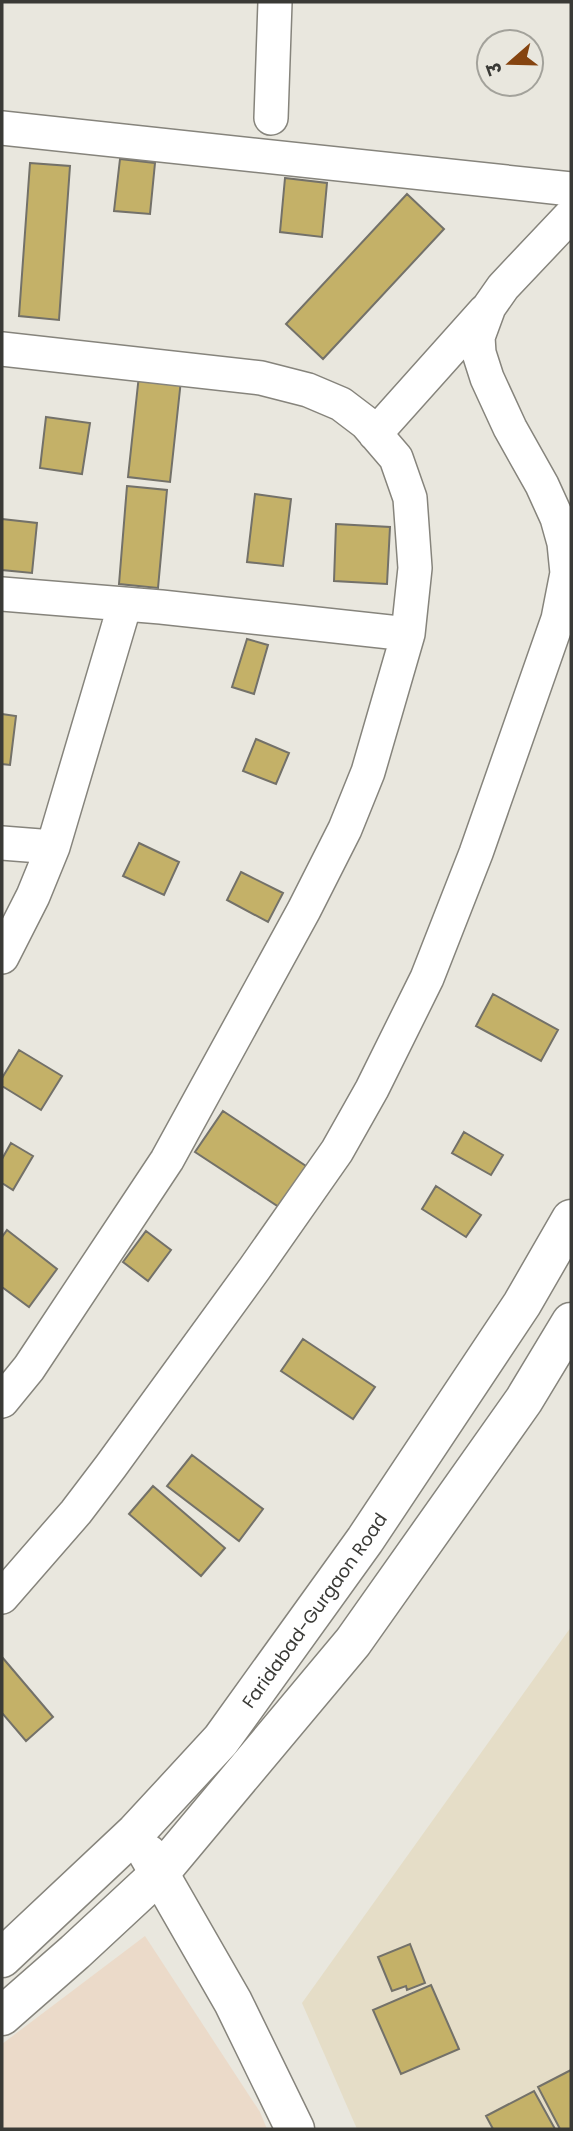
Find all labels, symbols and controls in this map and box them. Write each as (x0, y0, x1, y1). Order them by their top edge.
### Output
north arrow (475, 28, 545, 98)
text: उ (480, 58, 509, 79)
street label: Faridabad-Gurgaon Road (236, 1508, 392, 1713)

